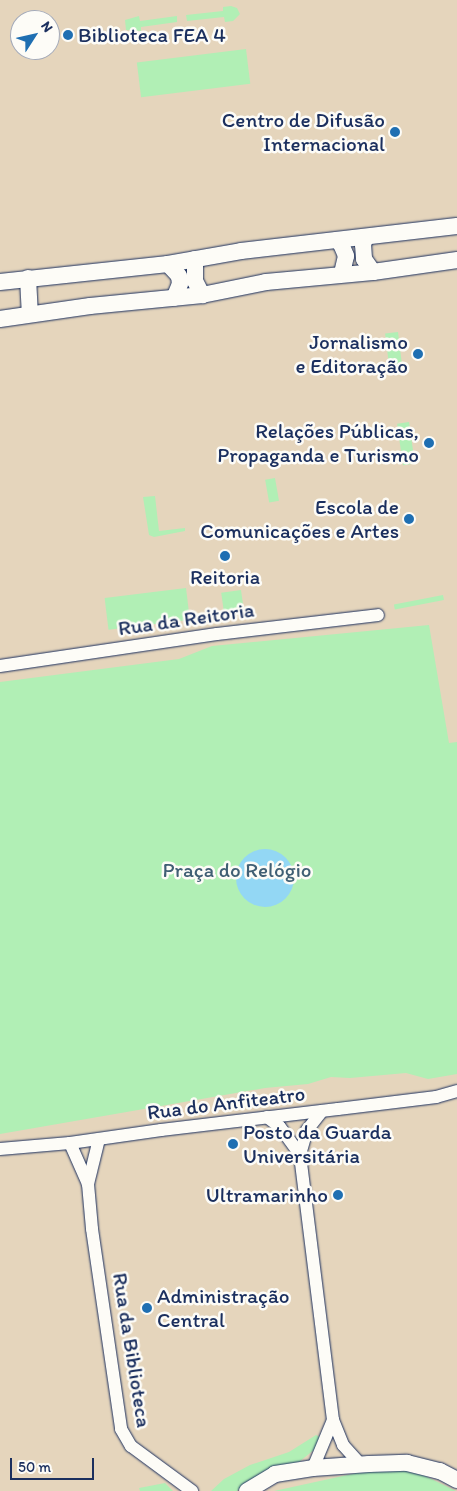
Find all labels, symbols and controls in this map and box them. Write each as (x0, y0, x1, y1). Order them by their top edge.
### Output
north arrow (10, 10, 60, 60)
text: N (37, 18, 57, 35)
place label: Biblioteca FEA 4 (78, 22, 226, 48)
marker: Biblioteca FEA 4 (62, 29, 74, 41)
place label: Centro de Difusão Internacional (222, 107, 385, 157)
marker: Centro de Difusão Internacional (389, 126, 401, 138)
place label: Jornalismo e Editoração (295, 329, 408, 379)
marker: Jornalismo e Editoração (412, 348, 424, 360)
place label: Relações Públicas, Propaganda e Turismo (219, 418, 419, 468)
marker: Relações Públicas, Propaganda e Turismo (423, 437, 435, 449)
place label: Escola de Comunicações e Artes (200, 494, 399, 544)
marker: Escola de Comunicações e Artes (403, 513, 415, 525)
marker: Reitoria (219, 550, 231, 562)
place label: Reitoria (190, 564, 260, 590)
street label: Rua da Reitoria (117, 597, 255, 641)
park label: Praça do Relógio (162, 857, 312, 883)
street label: Rua do Anfiteatro (145, 1081, 307, 1125)
place label: Posto da Guarda Universitária (243, 1119, 392, 1169)
marker: Posto da Guarda Universitária (227, 1138, 239, 1150)
place label: Ultramarinho (206, 1182, 328, 1208)
marker: Ultramarinho (332, 1189, 344, 1201)
street label: Rua da Biblioteca (107, 1271, 157, 1429)
place label: Administração Central (157, 1283, 290, 1333)
marker: Administração Central (141, 1302, 153, 1314)
scale bar (12, 1448, 96, 1480)
text: 50 m (18, 1458, 51, 1476)

